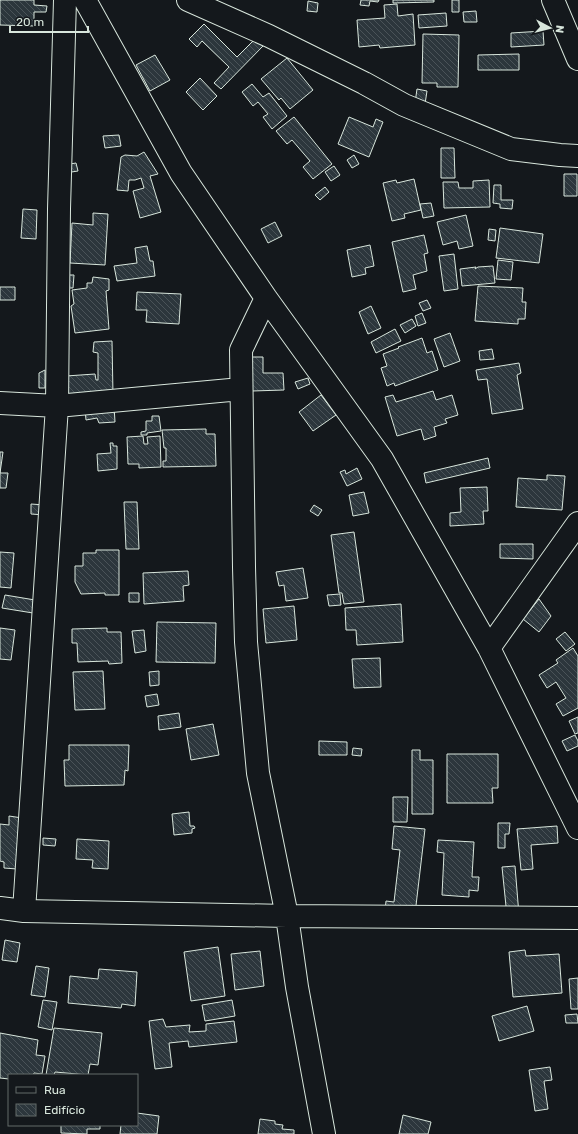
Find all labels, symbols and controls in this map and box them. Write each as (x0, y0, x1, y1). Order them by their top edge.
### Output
scale bar (10, 8, 88, 34)
north arrow (530, 8, 570, 48)
text: 20 m (16, 15, 44, 29)
text: N (552, 24, 566, 34)
legend (8, 1074, 138, 1126)
text: Rua (44, 1083, 66, 1097)
text: Edifício (44, 1103, 85, 1117)

